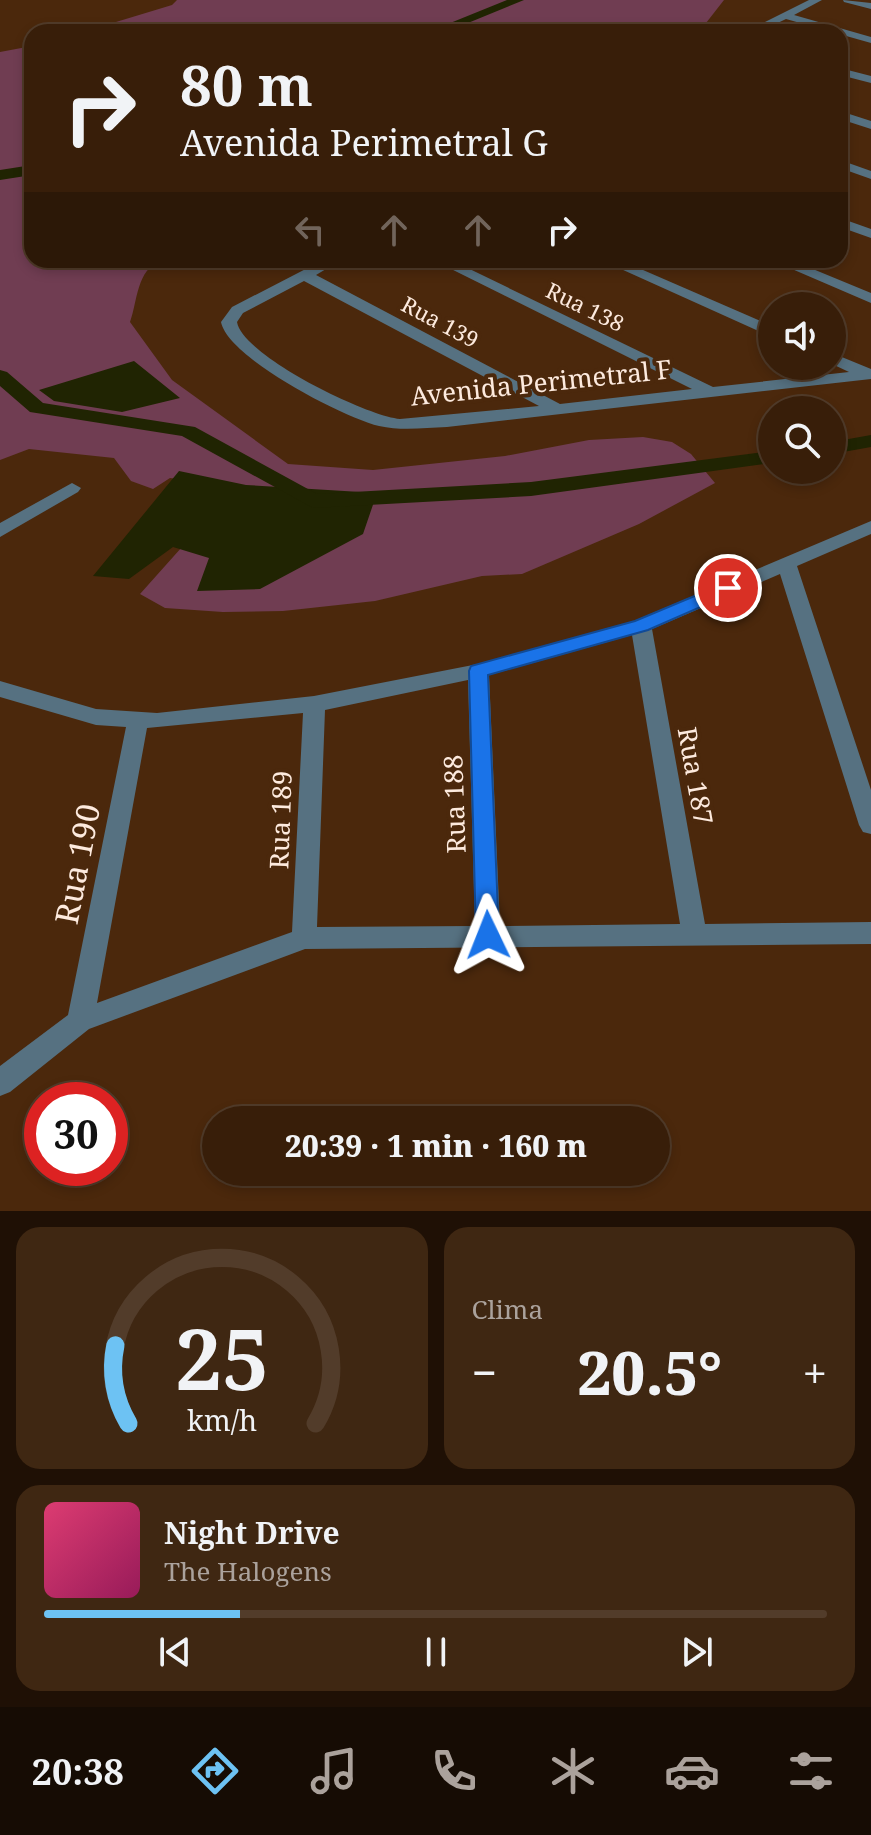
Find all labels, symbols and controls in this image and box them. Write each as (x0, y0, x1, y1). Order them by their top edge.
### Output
text: 80 m (180, 46, 313, 122)
icon: right (48, 56, 152, 160)
text: Avenida Perimetral G (180, 118, 548, 167)
icon: left (288, 208, 332, 252)
icon: ahead (372, 208, 416, 252)
icon: ahead (456, 208, 500, 252)
icon: right (540, 208, 584, 252)
street label: Rua 138 (541, 274, 629, 338)
street label: Rua 139 (397, 288, 484, 354)
map controls (758, 292, 846, 484)
button: sound (758, 292, 846, 380)
street label: Avenida Perimetral F (408, 350, 673, 414)
button: search (758, 396, 846, 484)
pin (694, 554, 762, 622)
icon: arrive (706, 566, 750, 610)
street label: Rua 187 (670, 724, 722, 827)
street label: Rua 188 (434, 754, 474, 854)
street label: Rua 189 (260, 770, 300, 870)
street label: Rua 190 (44, 800, 109, 927)
position arrow (446, 893, 530, 977)
speed limit sign: 30 (24, 1082, 128, 1186)
text: 20:39 · 1 min · 160 m (285, 1125, 587, 1166)
text: Clima (472, 1291, 543, 1327)
text: 25 (175, 1301, 269, 1414)
text: 20.5° (577, 1331, 722, 1413)
text: − (472, 1342, 497, 1402)
text: + (802, 1342, 827, 1402)
text: km/h (187, 1400, 257, 1439)
text: Night Drive (164, 1512, 340, 1553)
text: The Halogens (164, 1553, 332, 1589)
icon: previous (153, 1630, 197, 1674)
icon: pause (414, 1630, 458, 1674)
icon: next (675, 1630, 719, 1674)
icon: directions (187, 1743, 243, 1799)
icon: music (306, 1743, 362, 1799)
icon: phone (426, 1743, 482, 1799)
icon: climate (545, 1743, 601, 1799)
icon: car (664, 1743, 720, 1799)
icon: filters (783, 1743, 839, 1799)
text: 20:38 (32, 1747, 124, 1796)

